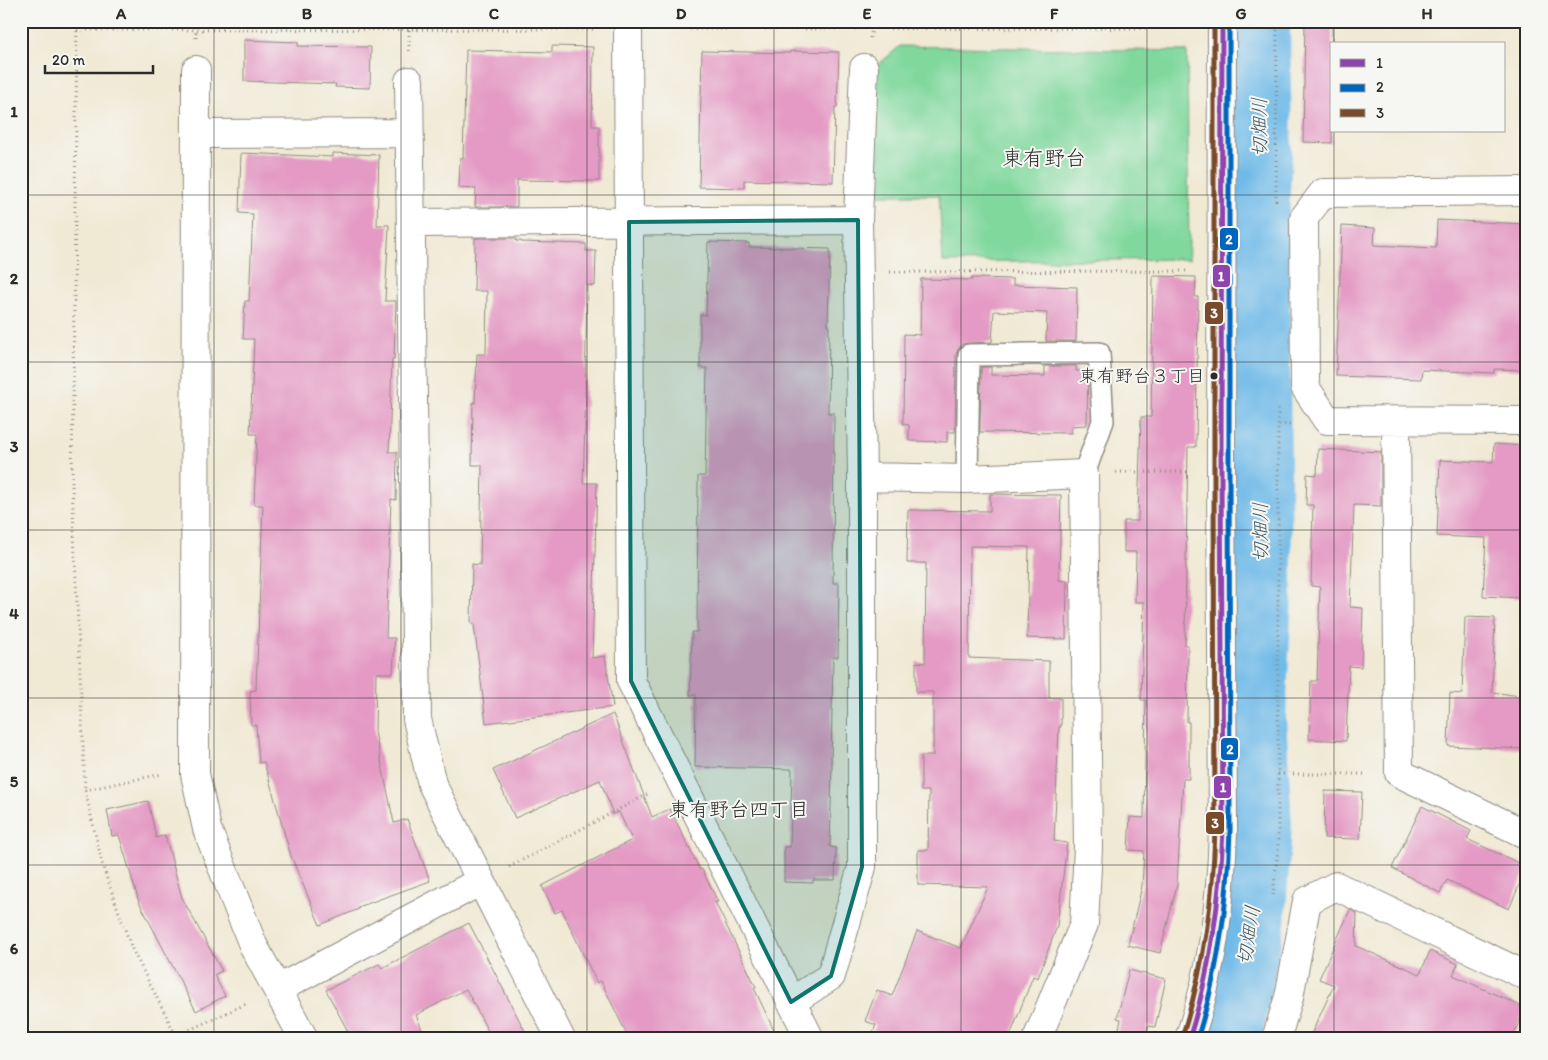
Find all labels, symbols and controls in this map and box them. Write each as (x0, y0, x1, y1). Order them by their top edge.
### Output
text: A (115, 4, 127, 23)
text: B (302, 4, 313, 23)
text: C (489, 4, 500, 23)
text: D (676, 4, 687, 23)
text: E (863, 4, 872, 23)
text: F (1050, 4, 1059, 23)
text: G (1235, 4, 1247, 23)
text: H (1421, 4, 1433, 23)
scale bar (45, 42, 152, 74)
legend (1330, 42, 1506, 132)
text: 20 m (52, 51, 86, 69)
text: 1 (1376, 54, 1383, 72)
text: 2 (1376, 78, 1384, 96)
water label: 切畑川 (1247, 97, 1271, 157)
text: 1 (10, 102, 18, 121)
text: 3 (1376, 104, 1384, 122)
district label: 東有野台 (1002, 145, 1086, 170)
line badge: 2 (1219, 227, 1239, 251)
text: 2 (1225, 231, 1233, 248)
line badge: 1 (1212, 264, 1231, 288)
text: 1 (1218, 268, 1225, 285)
text: 2 (10, 269, 19, 288)
line badge: 3 (1204, 301, 1224, 325)
text: 3 (1210, 305, 1218, 322)
place label: 東有野台３丁目 (1079, 365, 1205, 387)
marker: 東有野台３丁目 (1209, 371, 1219, 381)
text: 3 (10, 437, 19, 456)
water label: 切畑川 (1248, 502, 1272, 562)
text: 4 (9, 604, 19, 623)
line badge: 2 (1220, 737, 1239, 761)
text: 2 (1226, 741, 1234, 758)
text: 5 (10, 772, 19, 791)
line badge: 1 (1213, 775, 1232, 799)
text: 1 (1220, 779, 1227, 796)
district label: 東有野台四丁目 (669, 797, 809, 821)
line badge: 3 (1205, 811, 1225, 835)
text: 3 (1211, 815, 1219, 832)
water label: 切畑川 (1231, 903, 1265, 967)
text: 6 (10, 939, 19, 958)

